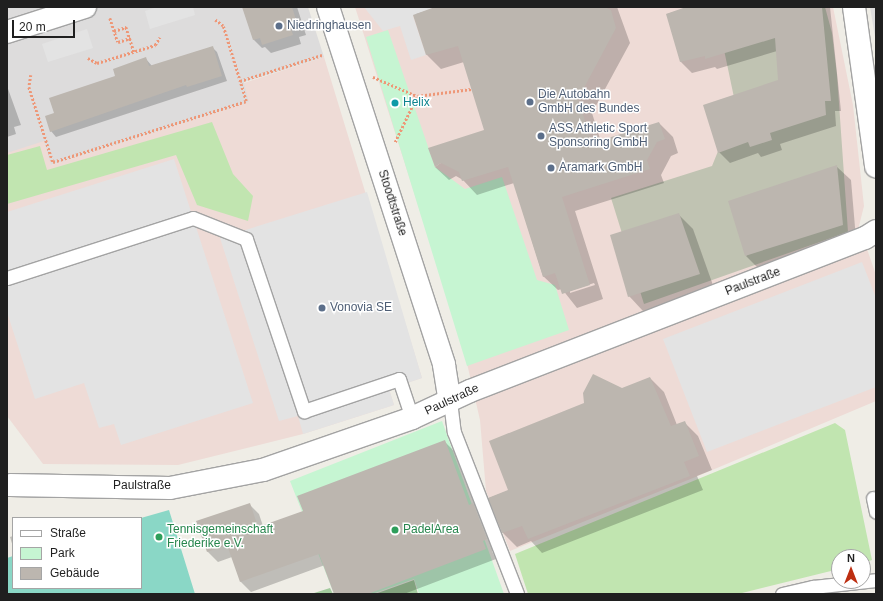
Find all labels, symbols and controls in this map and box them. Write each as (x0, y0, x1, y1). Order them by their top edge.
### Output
scale bar (14, 12, 77, 38)
place label: Niedringhausen (287, 19, 371, 33)
text: 20 m (19, 20, 46, 34)
marker: Niedringhausen (274, 21, 284, 31)
place label: Die Autobahn GmbH des Bundes (538, 88, 639, 116)
place label: Helix (403, 96, 430, 110)
marker: Die Autobahn GmbH des Bundes (525, 97, 535, 107)
marker: Helix (390, 98, 400, 108)
place label: ASS Athletic Sport Sponsoring GmbH (549, 122, 648, 150)
marker: ASS Athletic Sport Sponsoring GmbH (536, 131, 546, 141)
place label: Aramark GmbH (559, 161, 642, 175)
marker: Aramark GmbH (546, 163, 556, 173)
street label: Stoodtstraße (375, 168, 409, 238)
street label: Paulstraße (723, 265, 783, 299)
place label: Vonovia SE (330, 301, 392, 315)
marker: Vonovia SE (317, 303, 327, 313)
street label: Paulstraße (423, 381, 481, 419)
street label: Paulstraße (113, 479, 171, 493)
legend (12, 517, 142, 589)
place label: Tennisgemeinschaft Friederike e.V. (167, 523, 273, 551)
place label: PadelArea (403, 523, 459, 537)
marker: PadelArea (390, 525, 400, 535)
text: Straße (50, 526, 86, 540)
marker: Tennisgemeinschaft Friederike e.V. (154, 532, 164, 542)
text: Park (50, 546, 75, 560)
north arrow (831, 549, 871, 589)
text: N (847, 552, 855, 564)
text: Gebäude (50, 566, 99, 580)

